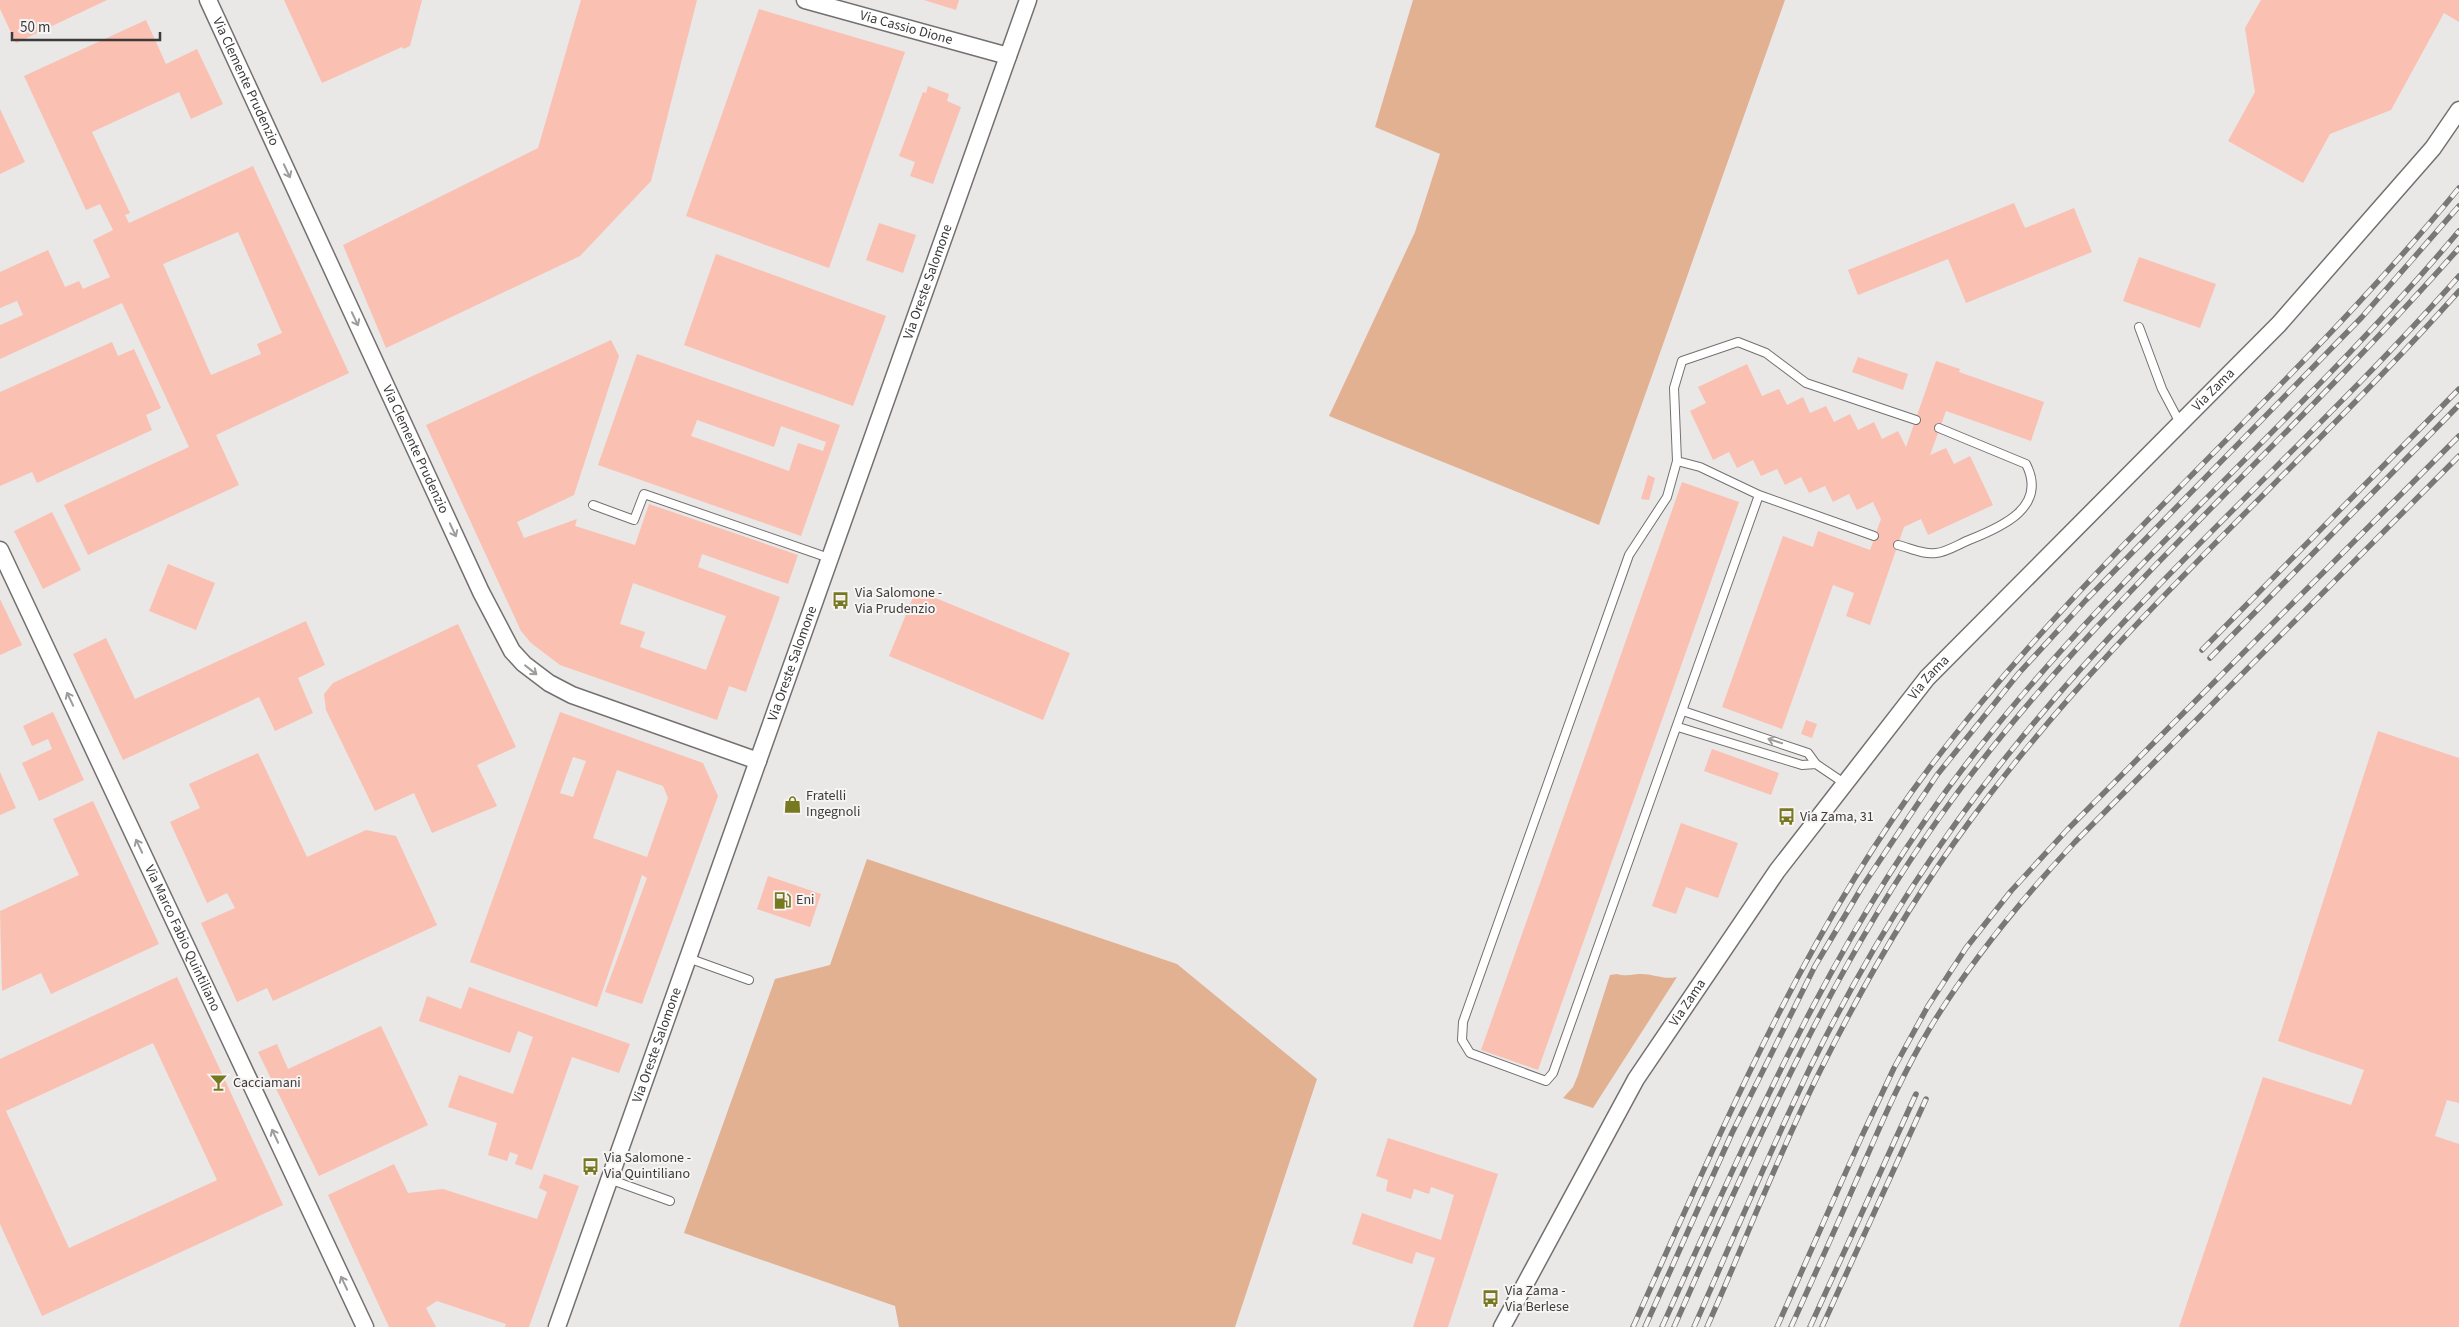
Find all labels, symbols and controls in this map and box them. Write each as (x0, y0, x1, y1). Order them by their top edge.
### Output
street label: Via Cassio Dione (858, 6, 955, 50)
scale bar (12, 10, 160, 42)
street label: Via Clemente Prudenzio (207, 14, 284, 149)
text: 50 m (20, 17, 50, 38)
one-way arrow (282, 163, 292, 178)
street label: Via Oreste Salomone (898, 221, 958, 342)
one-way arrow (351, 311, 360, 326)
street label: Via Zama (2188, 364, 2240, 416)
street label: Via Clemente Prudenzio (377, 382, 454, 517)
one-way arrow (448, 522, 458, 537)
place label: Via Salomone - Via Prudenzio (855, 583, 942, 619)
bus stop icon: Via Salomone - Via Prudenzio (831, 591, 851, 611)
street label: Via Oreste Salomone (763, 603, 822, 724)
street label: Via Zama (1904, 651, 1954, 704)
one-way arrow (525, 665, 538, 676)
one-way arrow (65, 692, 74, 707)
one-way arrow (1767, 736, 1783, 746)
place label: Fratelli Ingegnoli (806, 786, 860, 822)
shop icon: Fratelli Ingegnoli (782, 794, 802, 814)
bus stop icon: Via Zama, 31 (1776, 807, 1796, 827)
place label: Via Zama, 31 (1800, 807, 1874, 827)
one-way arrow (134, 839, 143, 854)
street label: Via Marco Fabio Quintiliano (139, 862, 225, 1015)
fuel station icon: Eni (772, 890, 792, 910)
place label: Eni (796, 890, 814, 910)
street label: Via Zama (1664, 975, 1711, 1031)
street label: Via Oreste Salomone (627, 985, 687, 1106)
bar icon: Cacciamani (209, 1073, 229, 1093)
place label: Cacciamani (233, 1073, 301, 1093)
one-way arrow (270, 1129, 279, 1144)
place label: Via Salomone - Via Quintiliano (604, 1148, 691, 1184)
bus stop icon: Via Salomone - Via Quintiliano (580, 1156, 600, 1176)
one-way arrow (339, 1276, 348, 1291)
place label: Via Zama - Via Berlese (1505, 1281, 1569, 1317)
bus stop icon: Via Zama - Via Berlese (1481, 1289, 1501, 1309)

